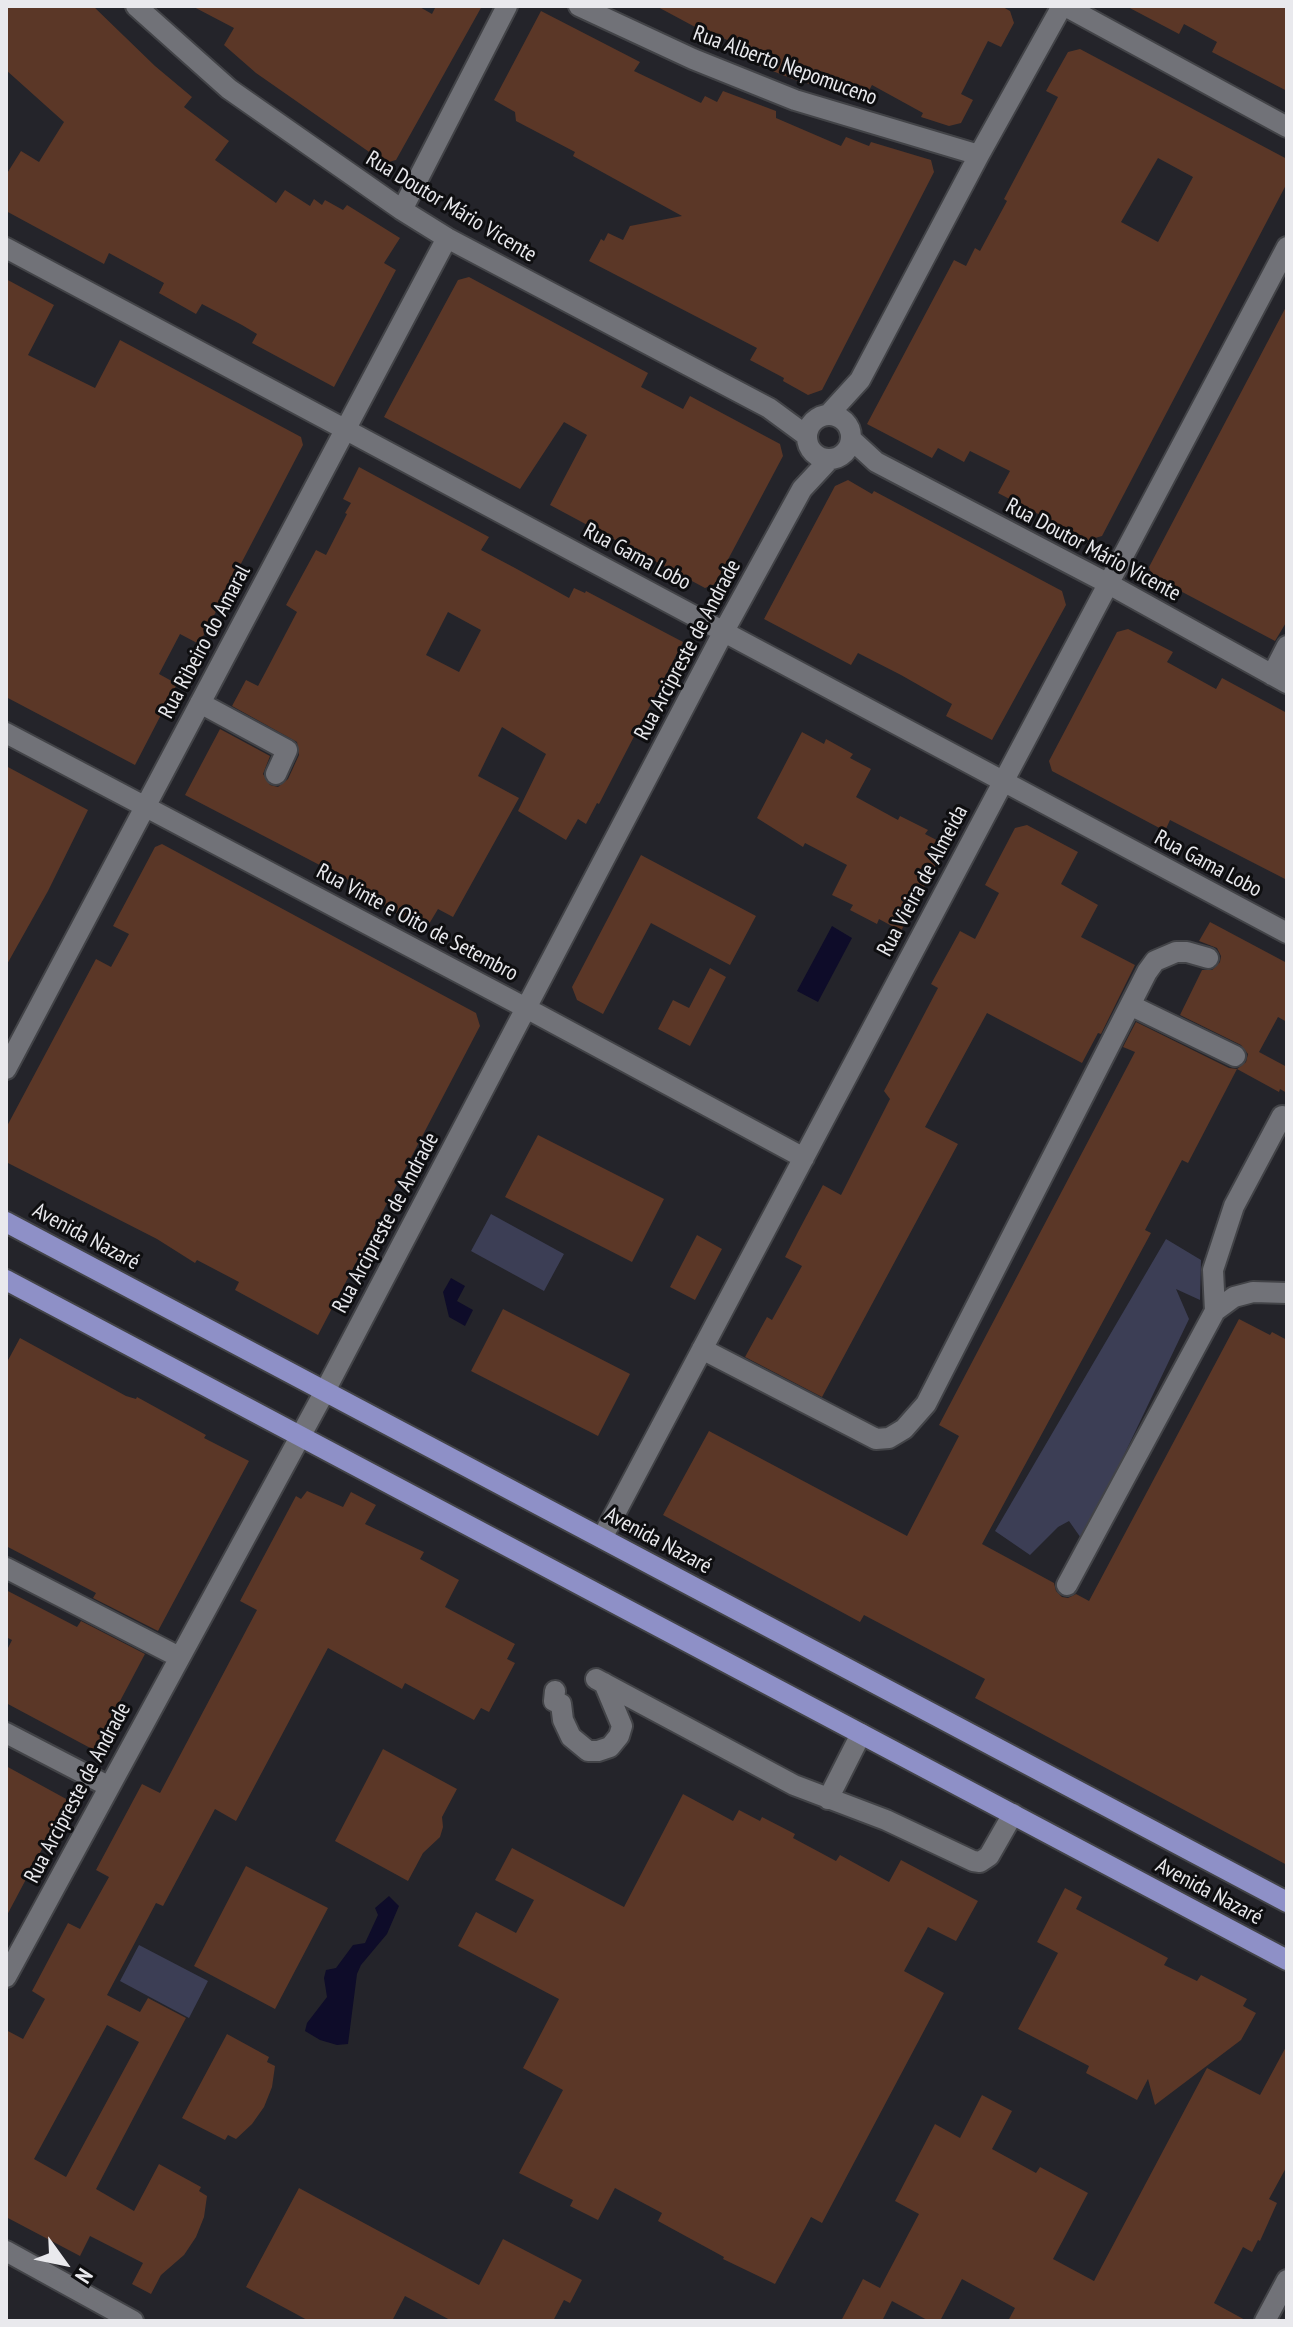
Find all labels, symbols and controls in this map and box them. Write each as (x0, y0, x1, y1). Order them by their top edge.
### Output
street label: Rua Alberto Nepomuceno (689, 20, 881, 112)
street label: Rua Doutor Mário Vicente (361, 146, 541, 268)
street label: Rua Doutor Mário Vicente (1001, 493, 1185, 607)
street label: Rua Gama Lobo (579, 518, 695, 596)
street label: Rua Arcipreste de Andrade (629, 555, 747, 745)
street label: Rua Ribeiro do Amaral (154, 561, 256, 723)
street label: Rua Vieira de Almeida (872, 801, 974, 961)
street label: Rua Gama Lobo (1150, 825, 1266, 903)
street label: Rua Vinte e Oito de Setembro (312, 859, 522, 987)
street label: Rua Arcipreste de Andrade (327, 1128, 445, 1318)
street label: Avenida Nazaré (28, 1198, 144, 1276)
street label: Avenida Nazaré (600, 1502, 716, 1580)
street label: Rua Arcipreste de Andrade (19, 1698, 137, 1888)
street label: Avenida Nazaré (1151, 1853, 1267, 1931)
north arrow (24, 2223, 104, 2303)
text: N (69, 2263, 99, 2289)

